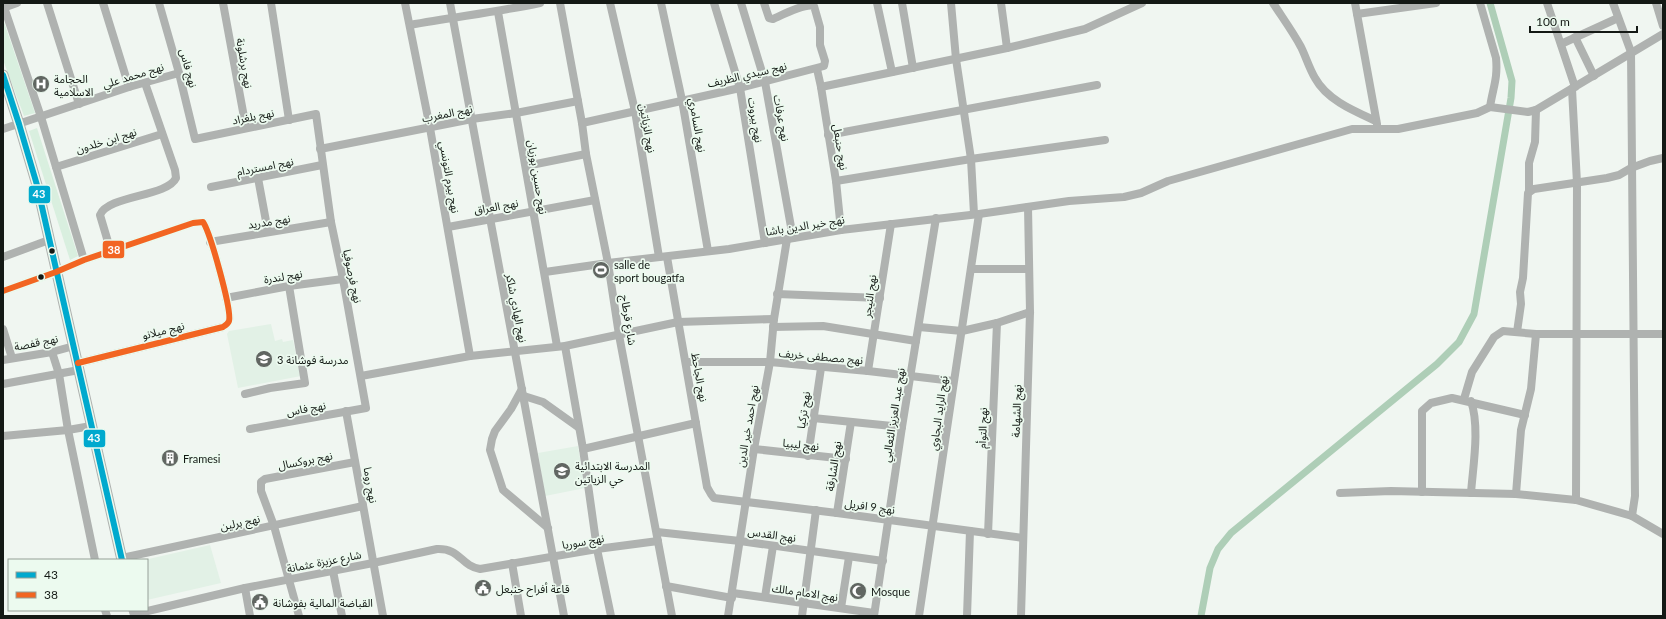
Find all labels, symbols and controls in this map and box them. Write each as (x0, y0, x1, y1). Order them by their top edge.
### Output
scale bar (1530, 8, 1637, 34)
text: 100 m (1536, 14, 1570, 29)
street label: نهج برشلونة (232, 37, 256, 90)
street label: نهج فاس (176, 47, 200, 90)
street label: نهج سيدي الظريف (706, 59, 789, 93)
street label: نهج محمد علي (101, 60, 166, 94)
place label: الحجامة الاسلامية (54, 72, 93, 99)
hospital icon: الحجامة الاسلامية (31, 74, 51, 94)
street label: نهج عرفات (770, 94, 792, 143)
street label: نهج بيروت (744, 96, 766, 144)
street label: نهج السامري (683, 97, 709, 154)
street label: نهج المغرب (421, 102, 474, 126)
street label: نهج الزياتين (635, 102, 659, 154)
street label: نهج بلغراد (231, 106, 275, 128)
street label: نهج حنبعل (829, 123, 851, 171)
street label: نهج ابن خلدون (74, 125, 139, 157)
street label: نهج حسين بوزيان (524, 139, 550, 215)
street label: نهج بيرم التونسي (434, 140, 463, 215)
street label: نهج امستردام (236, 154, 295, 180)
line badge: 43 (28, 185, 51, 204)
text: 43 (33, 187, 45, 200)
street label: نهج العراق (473, 196, 520, 218)
street label: نهج مدريد (247, 211, 292, 233)
street label: نهج خير الدين باشا (765, 212, 846, 240)
line badge: 38 (102, 240, 125, 259)
text: 38 (108, 243, 120, 256)
unlabelled marker (47, 246, 57, 256)
street label: نهج فرصوفيا (339, 248, 365, 305)
place label: salle de sport bougatfa (614, 258, 685, 284)
sports icon: salle de sport bougatfa (591, 260, 611, 280)
street label: نهج لندرة (263, 267, 304, 287)
street label: نهج الهادي شاكر (500, 271, 530, 344)
unlabelled marker (36, 272, 46, 282)
street label: نهج النيجر (859, 274, 880, 320)
street label: شارع قرطاج (617, 294, 639, 347)
street label: نهج ميلانو (141, 318, 186, 343)
street label: نهج قفصة (13, 331, 60, 355)
street label: نهج مصطفى خريف (778, 346, 864, 368)
school or university icon: مدرسة فوشانة 3 (254, 349, 274, 369)
street label: نهج الجاحظ (687, 351, 711, 403)
place label: مدرسة فوشانة 3 (277, 353, 349, 367)
street label: نهج عبد العزيز الثعالبي (879, 367, 910, 464)
street label: نهج الرايد البجاوي (926, 375, 953, 452)
street label: نهج احمد خير الدين (733, 384, 763, 468)
street label: نهج الشهامة (1009, 384, 1025, 438)
street label: نهج تركيا (794, 390, 814, 430)
street label: نهج فاس (285, 398, 327, 420)
street label: نهج التوأم (975, 407, 991, 449)
line badge: 43 (83, 429, 106, 448)
text: 43 (88, 431, 100, 444)
street label: نهج ليبيا (782, 436, 820, 454)
street label: نهج الشارقة (823, 440, 845, 492)
building icon: Framesi (160, 448, 180, 468)
street label: نهج بروكسال (277, 448, 334, 474)
place label: Framesi (183, 452, 221, 465)
place label: المدرسة الابتدائية حي الزياتين (575, 459, 650, 488)
school or university icon: المدرسة الابتدائية حي الزياتين (552, 461, 572, 481)
street label: نهج روما (359, 466, 381, 504)
street label: نهج 9 افريل (844, 496, 896, 518)
street label: نهج برلين (219, 511, 262, 535)
street label: نهج القدس (747, 524, 797, 546)
street label: نهج سوريا (561, 531, 605, 553)
street label: شارع عزيزة عثمانة (286, 547, 363, 577)
legend (8, 559, 148, 611)
text: 43 (44, 567, 58, 582)
public building icon: قاعة أفراح حنبعل (473, 578, 493, 598)
street label: نهج الامام مالك (771, 581, 839, 605)
mosque icon: Mosque (848, 581, 868, 601)
place label: قاعة أفراح حنبعل (496, 582, 570, 597)
place label: Mosque (871, 585, 910, 598)
text: 38 (44, 587, 58, 602)
public building icon: القباضة المالية بفوشانة (250, 592, 270, 612)
place label: القباضة المالية بفوشانة (273, 596, 373, 610)

